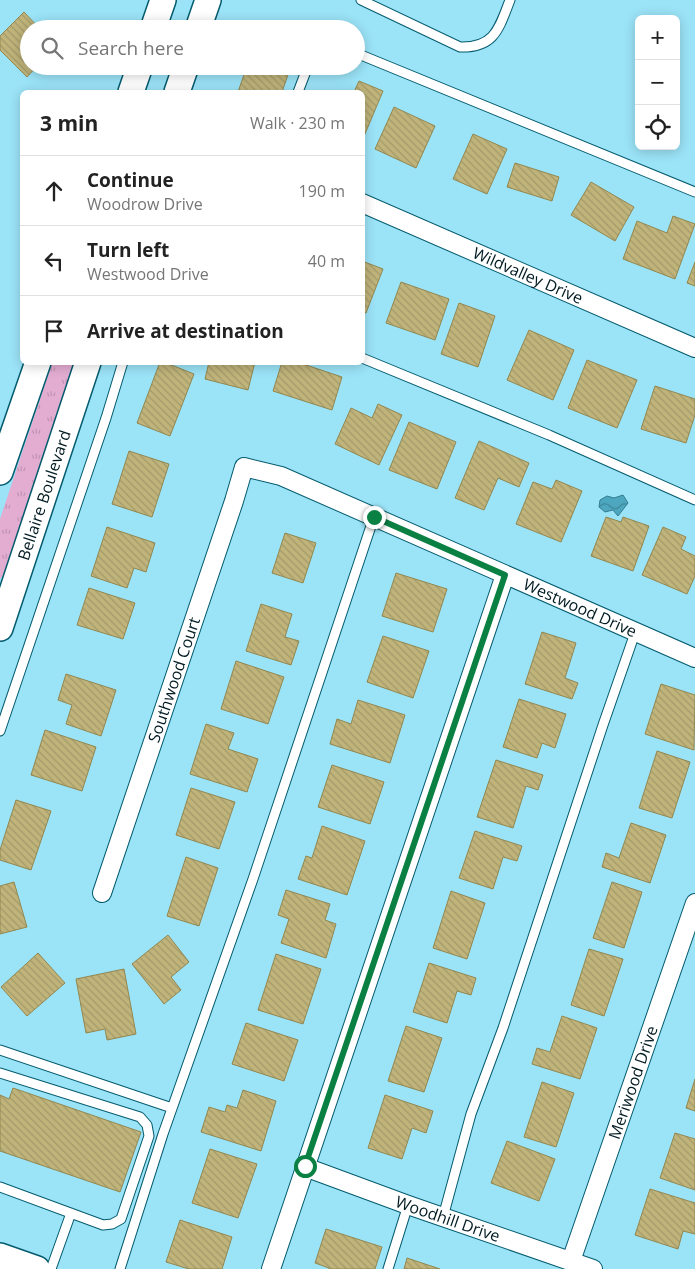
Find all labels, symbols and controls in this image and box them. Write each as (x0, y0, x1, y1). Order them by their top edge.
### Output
map controls (635, 15, 680, 150)
button: + (635, 15, 680, 60)
search box (20, 20, 365, 75)
icon: search (38, 34, 66, 62)
text: Search here (78, 35, 184, 61)
button: − (635, 60, 680, 105)
button: locate (635, 105, 680, 150)
text: 3 min (40, 109, 98, 137)
text: Walk · 230 m (250, 112, 345, 134)
text: Continue (87, 167, 174, 193)
icon: ahead (40, 177, 68, 205)
text: 190 m (299, 180, 345, 202)
text: Woodrow Drive (87, 193, 203, 215)
text: Turn left (87, 237, 169, 263)
street label: Wildvalley Drive (469, 242, 586, 309)
icon: left (40, 247, 68, 275)
text: 40 m (308, 250, 345, 272)
text: Westwood Drive (87, 263, 209, 285)
icon: arrive (40, 317, 68, 345)
text: Arrive at destination (87, 318, 284, 344)
street label: Bellaire Boulevard (12, 427, 76, 563)
route end (363, 506, 386, 529)
street label: Westwood Drive (520, 573, 640, 642)
street label: Southwood Court (142, 614, 205, 745)
street label: Meriwood Drive (603, 1023, 663, 1142)
route start (294, 1155, 317, 1178)
street label: Woodhill Drive (393, 1190, 503, 1247)

